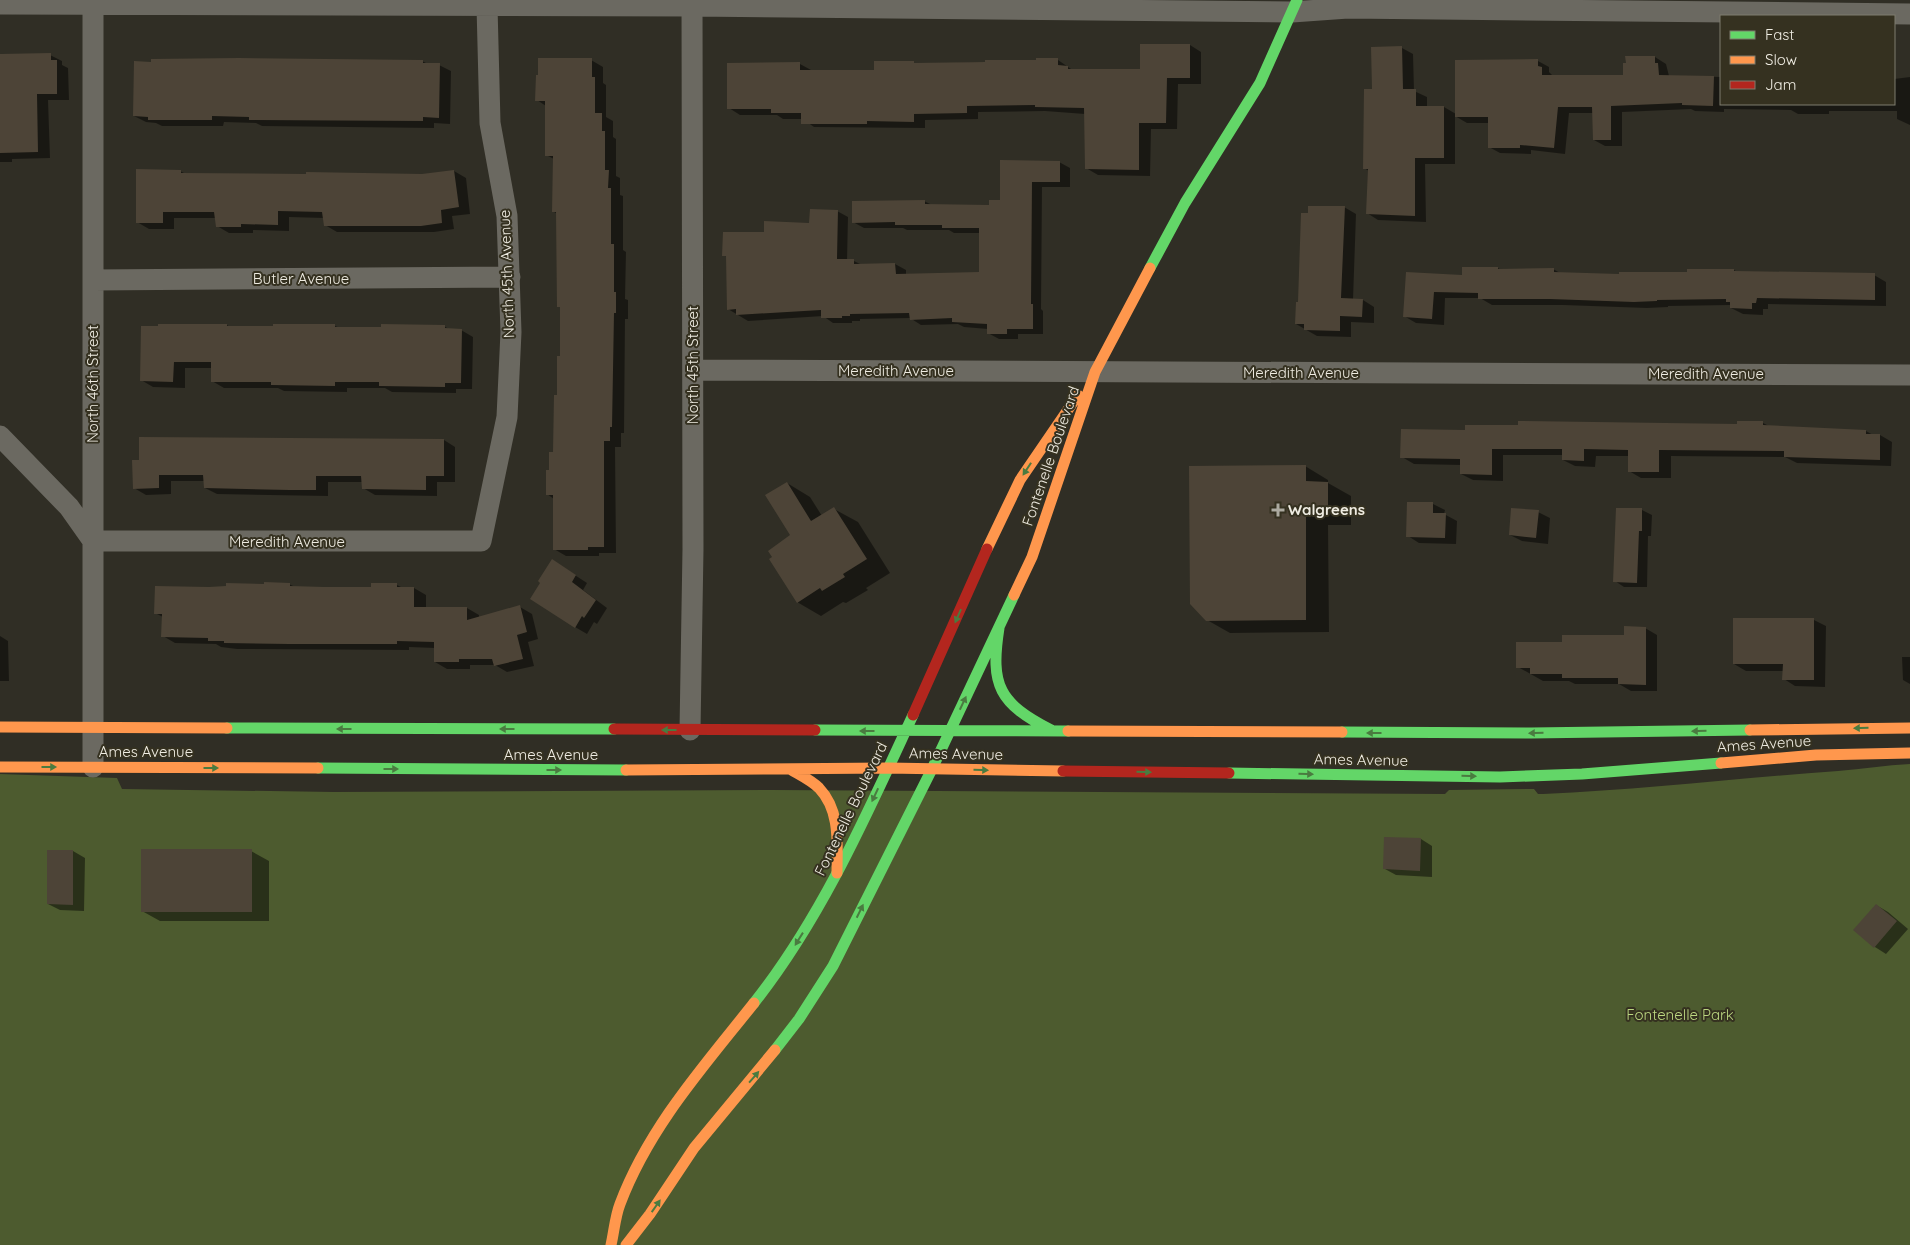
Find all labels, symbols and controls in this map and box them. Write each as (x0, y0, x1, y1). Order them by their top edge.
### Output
legend (1720, 15, 1895, 105)
text: Fast (1765, 25, 1794, 44)
text: Slow (1765, 50, 1797, 69)
text: Jam (1765, 75, 1796, 94)
street label: North 45th Avenue (495, 209, 518, 339)
street label: Butler Avenue (253, 269, 349, 288)
street label: North 45th Street (683, 306, 702, 424)
street label: North 46th Street (83, 325, 102, 443)
street label: Meredith Avenue (838, 361, 954, 380)
street label: Meredith Avenue (1243, 363, 1359, 382)
street label: Meredith Avenue (1648, 364, 1764, 383)
street label: Fontenelle Boulevard (1018, 383, 1083, 528)
one-way arrow (1023, 463, 1032, 476)
place label: Walgreens (1288, 500, 1365, 519)
marker: Walgreens (1272, 504, 1284, 516)
street label: Meredith Avenue (229, 532, 345, 551)
one-way arrow (953, 609, 961, 623)
one-way arrow (960, 696, 968, 710)
one-way arrow (1853, 724, 1869, 732)
one-way arrow (336, 725, 352, 733)
one-way arrow (498, 725, 514, 733)
one-way arrow (661, 726, 677, 734)
one-way arrow (858, 727, 874, 735)
one-way arrow (1691, 727, 1707, 735)
one-way arrow (1366, 729, 1382, 737)
one-way arrow (1528, 729, 1544, 737)
street label: Ames Avenue (1716, 731, 1812, 756)
street label: Fontenelle Boulevard (810, 739, 891, 879)
street label: Ames Avenue (99, 742, 193, 761)
street label: Ames Avenue (909, 743, 1003, 764)
street label: Ames Avenue (504, 745, 598, 764)
street label: Ames Avenue (1314, 749, 1408, 770)
one-way arrow (41, 763, 57, 771)
one-way arrow (203, 764, 219, 772)
one-way arrow (383, 765, 399, 773)
one-way arrow (546, 766, 562, 774)
one-way arrow (973, 766, 989, 774)
one-way arrow (1136, 768, 1152, 776)
one-way arrow (1298, 770, 1314, 778)
one-way arrow (1461, 773, 1477, 781)
one-way arrow (871, 788, 879, 802)
one-way arrow (856, 904, 864, 918)
one-way arrow (795, 932, 804, 945)
park label: Fontenelle Park (1626, 1005, 1734, 1024)
one-way arrow (748, 1070, 759, 1083)
one-way arrow (651, 1199, 661, 1213)

